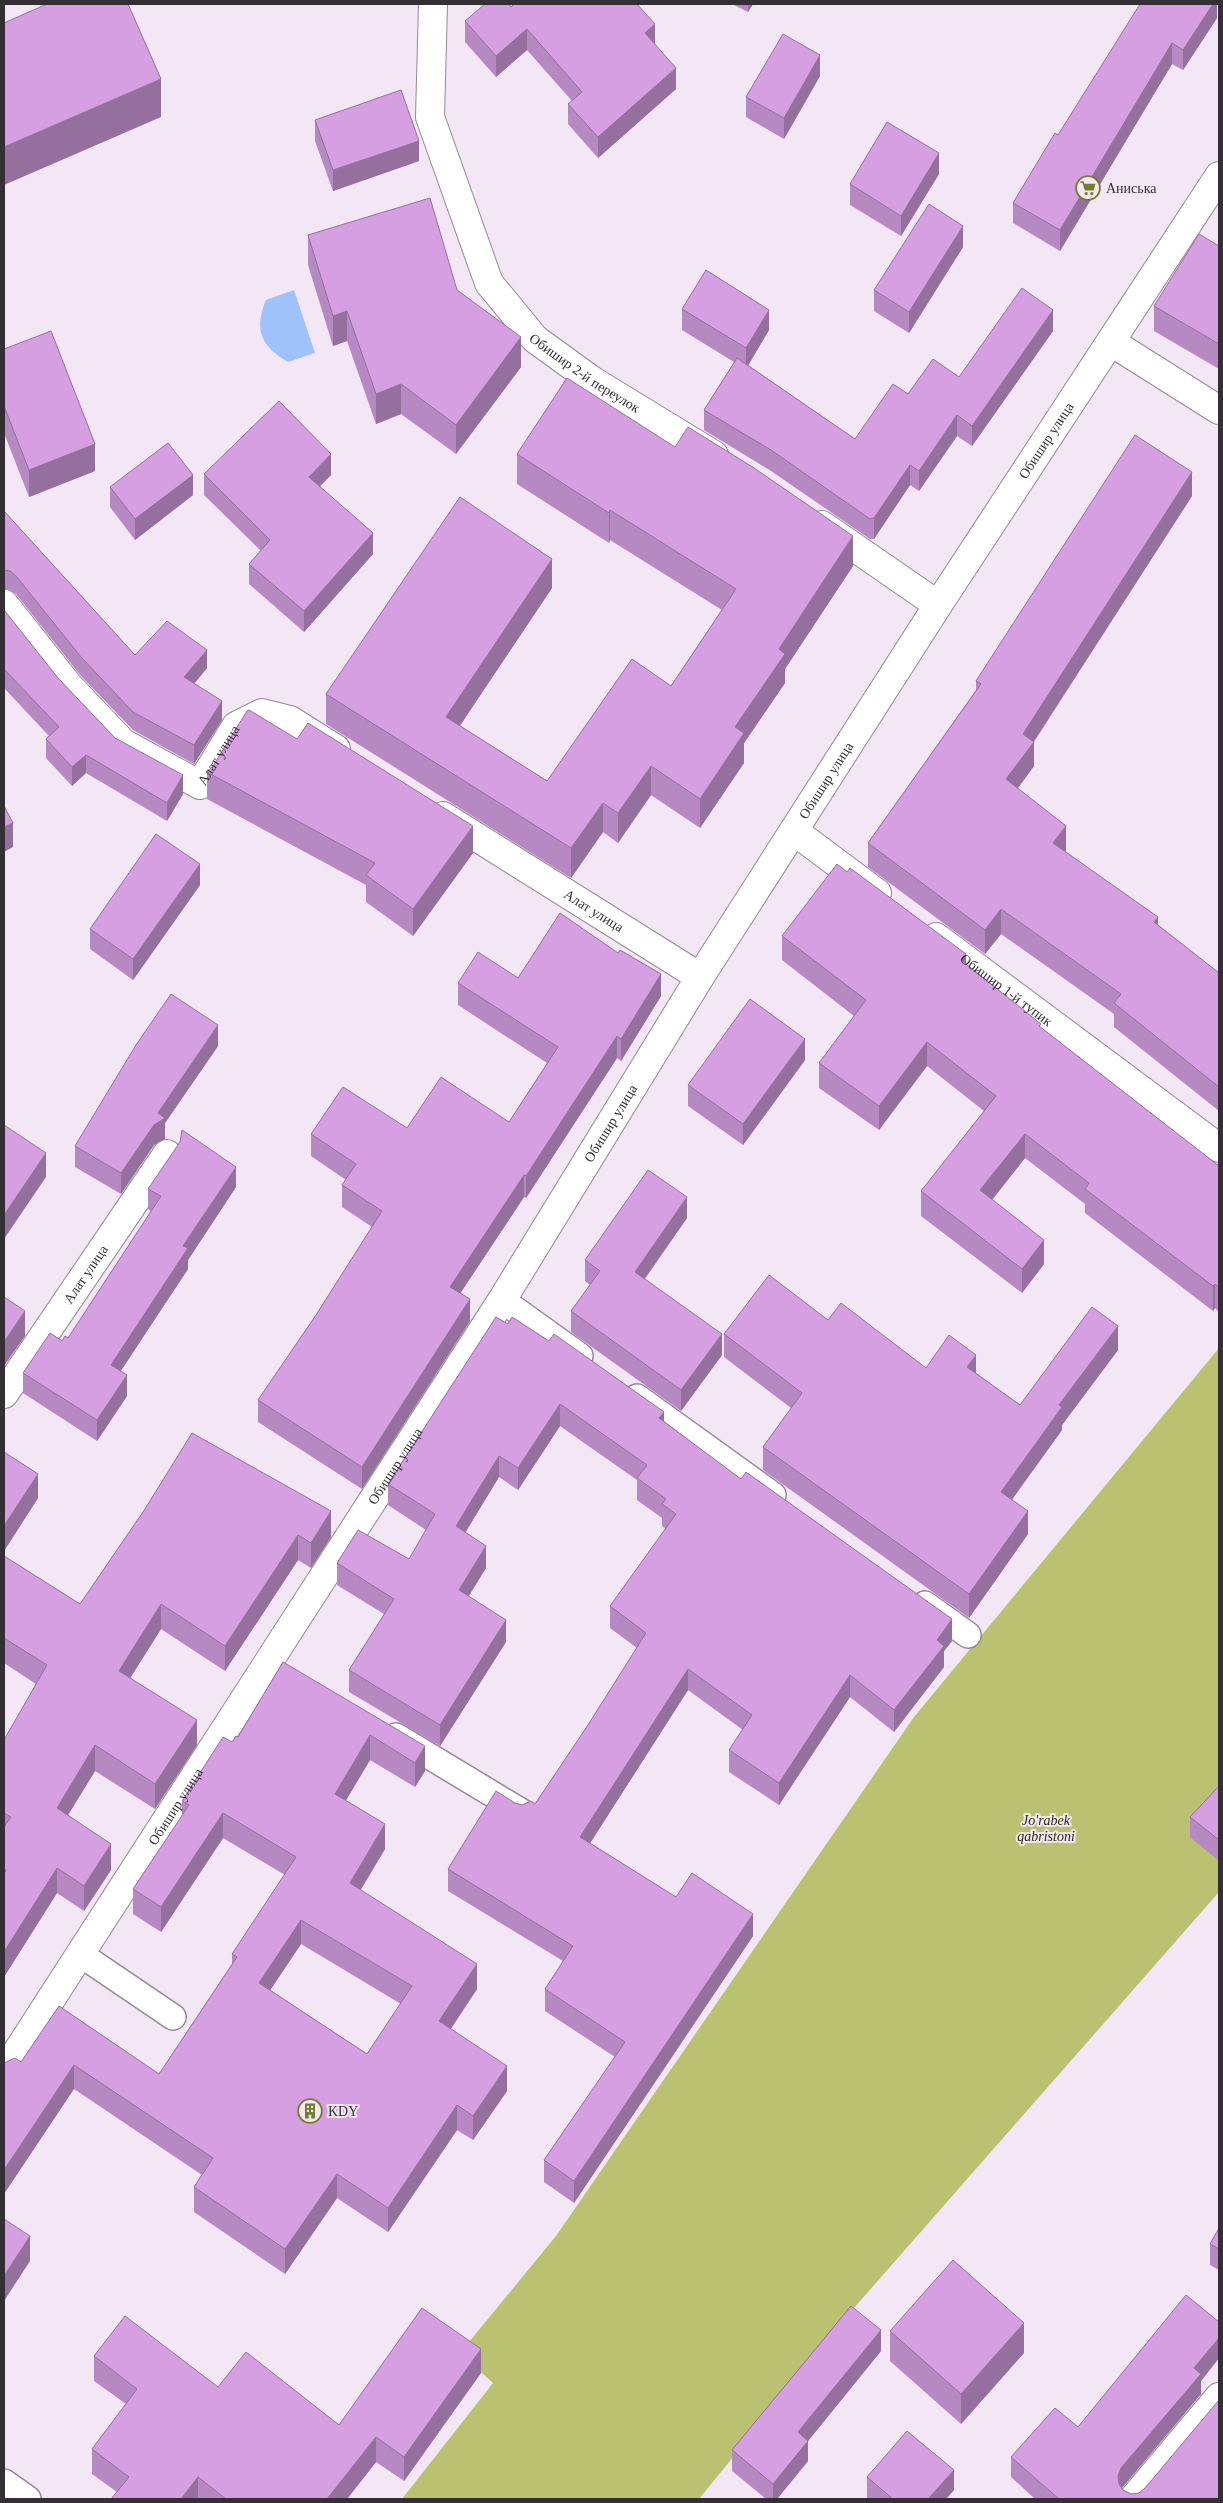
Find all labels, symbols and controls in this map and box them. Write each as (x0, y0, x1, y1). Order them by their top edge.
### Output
supermarket icon: Аниська (1075, 175, 1101, 201)
place label: Аниська (1106, 181, 1157, 196)
street label: Обишир 2-й переулок (527, 330, 643, 416)
street label: Обишир улица (1015, 399, 1077, 481)
street label: Алат улица (194, 722, 243, 788)
street label: Обишир улица (796, 739, 856, 822)
street label: Алат улица (561, 886, 627, 935)
street label: Обишир 1-й тупик (958, 950, 1056, 1029)
street label: Обишир улица (581, 1081, 640, 1165)
street label: Алат улица (60, 1241, 111, 1306)
street label: Обишир улица (365, 1424, 425, 1507)
street label: Обишир улица (145, 1765, 206, 1848)
park label: Jo'rabek qabristoni (1017, 1813, 1075, 1844)
building icon: KDY (297, 2098, 323, 2124)
place label: KDY (328, 2104, 358, 2119)

